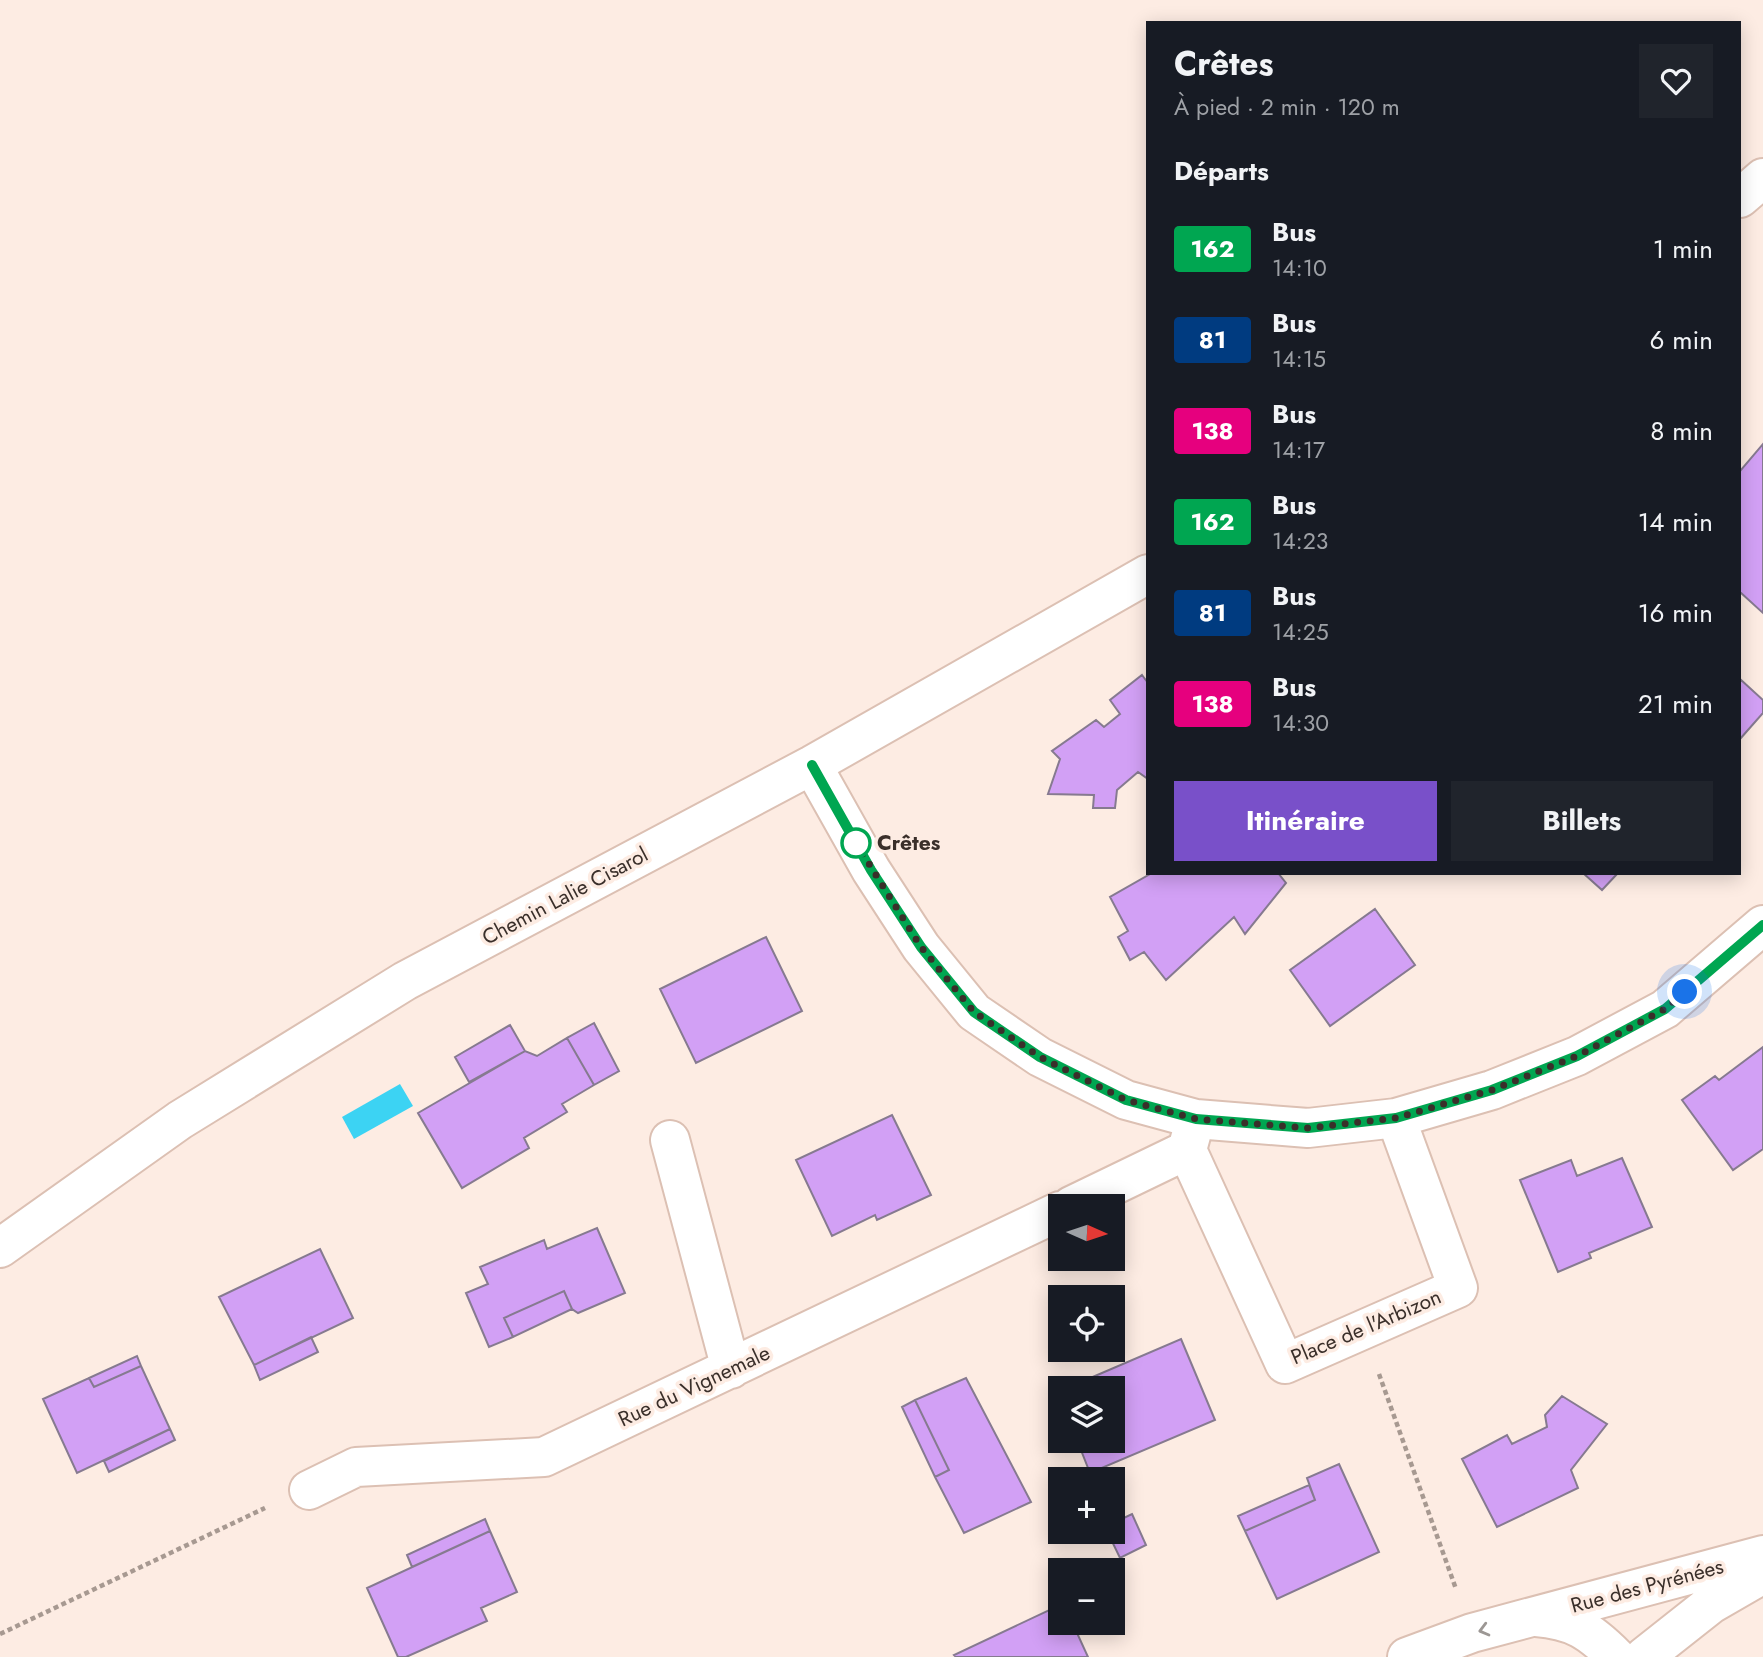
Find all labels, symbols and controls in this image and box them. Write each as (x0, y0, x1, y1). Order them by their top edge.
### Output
text: Crêtes (1174, 40, 1274, 87)
button: heart (1639, 44, 1713, 118)
text: À pied · 2 min · 120 m (1174, 90, 1400, 124)
text: Départs (1174, 152, 1269, 190)
text: Bus (1272, 213, 1316, 251)
text: 1 min (1653, 230, 1713, 268)
text: 162 (1190, 231, 1235, 266)
text: 14:10 (1272, 251, 1327, 285)
text: Bus (1272, 304, 1316, 342)
text: 6 min (1650, 321, 1713, 359)
text: 81 (1199, 322, 1226, 357)
text: 14:15 (1272, 342, 1326, 376)
text: Bus (1272, 395, 1316, 433)
text: 8 min (1650, 412, 1713, 450)
text: 138 (1191, 413, 1234, 448)
text: 14:17 (1272, 433, 1325, 467)
text: Bus (1272, 486, 1316, 524)
text: 14 min (1638, 503, 1713, 541)
text: 162 (1190, 504, 1235, 539)
text: 14:23 (1272, 524, 1328, 558)
text: Bus (1272, 577, 1316, 615)
text: 16 min (1638, 594, 1713, 632)
text: 81 (1199, 595, 1226, 630)
text: 14:25 (1272, 615, 1329, 649)
text: Bus (1272, 668, 1316, 706)
text: 21 min (1638, 685, 1713, 723)
text: 138 (1191, 686, 1234, 721)
text: 14:30 (1272, 706, 1329, 740)
button: Itinéraire (1174, 781, 1437, 861)
button: Billets (1451, 781, 1713, 861)
marker: Crêtes (841, 828, 871, 858)
place label: Crêtes (877, 828, 941, 858)
street label: Chemin Lalie Cisarol (477, 840, 653, 952)
your location (1667, 974, 1702, 1009)
north arrow (1048, 1194, 1125, 1270)
map controls (1048, 1194, 1125, 1635)
street label: Place de l'Arbizon (1286, 1282, 1446, 1372)
button: locate (1048, 1285, 1125, 1362)
street label: Rue du Vignemale (613, 1338, 775, 1434)
button: layers (1048, 1376, 1125, 1453)
button: + (1048, 1467, 1125, 1544)
street label: Rue des Pyrénées (1567, 1551, 1727, 1621)
button: − (1048, 1558, 1125, 1635)
one-way arrow (1478, 1621, 1490, 1636)

